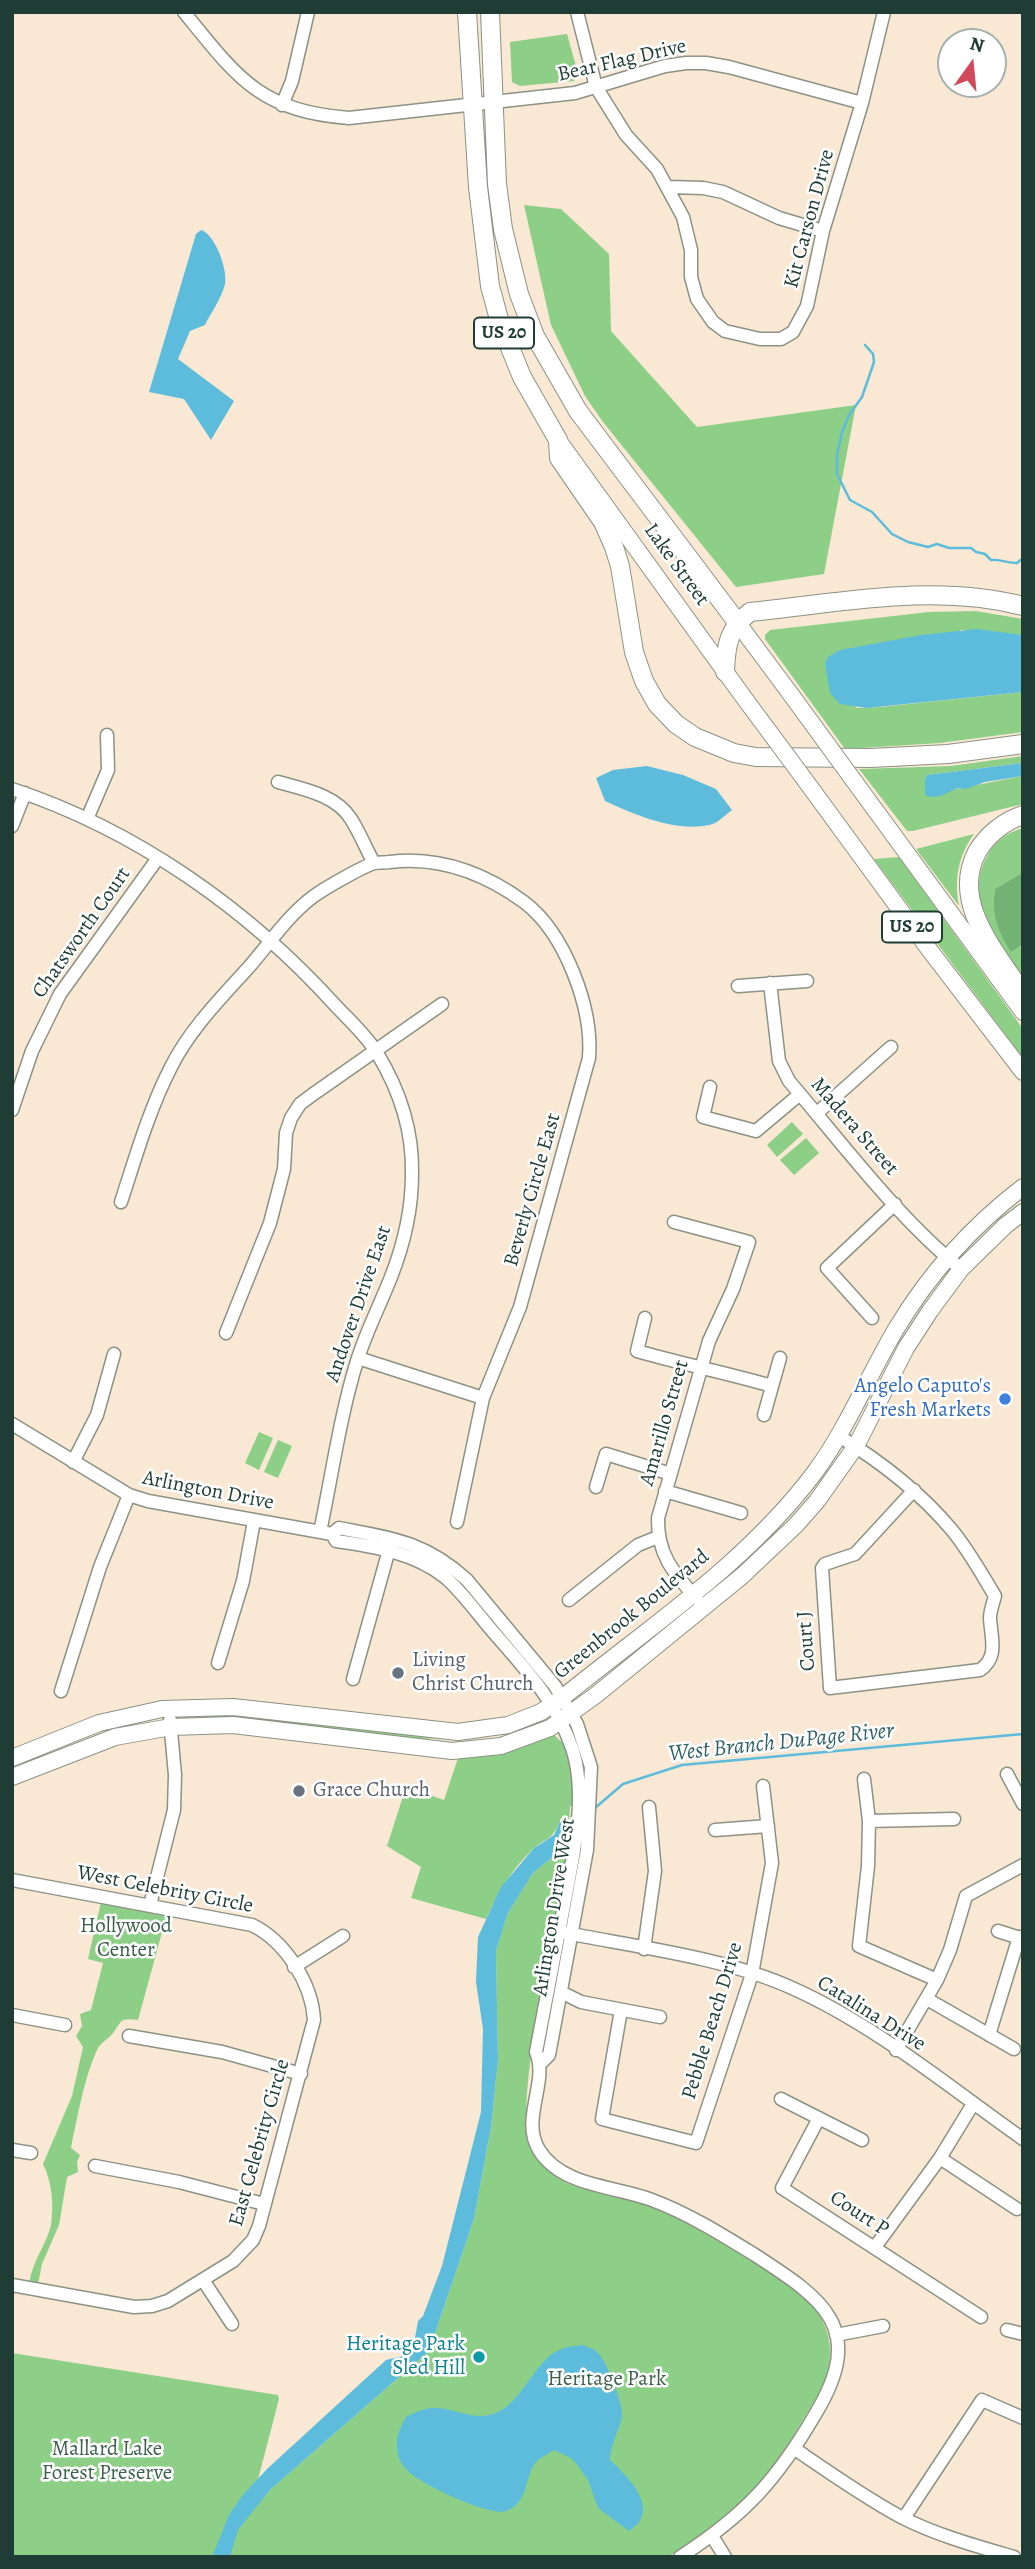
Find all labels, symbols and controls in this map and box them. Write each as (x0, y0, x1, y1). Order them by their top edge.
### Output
north arrow (937, 28, 1007, 98)
text: N (967, 30, 987, 59)
street label: Bear Flag Drive (555, 34, 689, 88)
street label: Kit Carson Drive (779, 147, 841, 291)
road number: US 20 (474, 318, 534, 348)
street label: Lake Street (638, 519, 714, 611)
street label: Chatsworth Court (27, 863, 137, 1003)
road number: US 20 (882, 911, 942, 942)
street label: Madera Street (805, 1073, 903, 1181)
street label: Beverly Circle East (499, 1111, 567, 1269)
street label: Andover Drive East (320, 1222, 398, 1386)
street label: Amarillo Street (635, 1357, 695, 1489)
place label: Angelo Caputo's Fresh Markets (854, 1374, 991, 1424)
marker: Angelo Caputo's Fresh Markets (997, 1391, 1013, 1407)
street label: Arlington Drive (140, 1466, 276, 1516)
street label: Greenbrook Boulevard (549, 1545, 715, 1685)
street label: Court J (792, 1610, 822, 1672)
place label: Living Christ Church (412, 1648, 534, 1698)
marker: Living Christ Church (390, 1665, 406, 1681)
water label: West Branch DuPage River (667, 1717, 895, 1769)
place label: Grace Church (313, 1778, 430, 1804)
marker: Grace Church (291, 1783, 307, 1799)
street label: Arlington Drive West (528, 1816, 582, 1998)
street label: West Celebrity Circle (75, 1861, 255, 1919)
park label: Hollywood Center (80, 1914, 172, 1964)
street label: Pebble Beach Drive (677, 1939, 749, 2103)
street label: Catalina Drive (812, 1971, 930, 2057)
street label: East Celebrity Circle (224, 2056, 296, 2230)
street label: Court P (825, 2186, 893, 2242)
place label: Heritage Park Sled Hill (346, 2332, 465, 2382)
marker: Heritage Park Sled Hill (471, 2349, 487, 2365)
park label: Heritage Park (547, 2367, 667, 2393)
park label: Mallard Lake Forest Preserve (42, 2437, 172, 2487)

